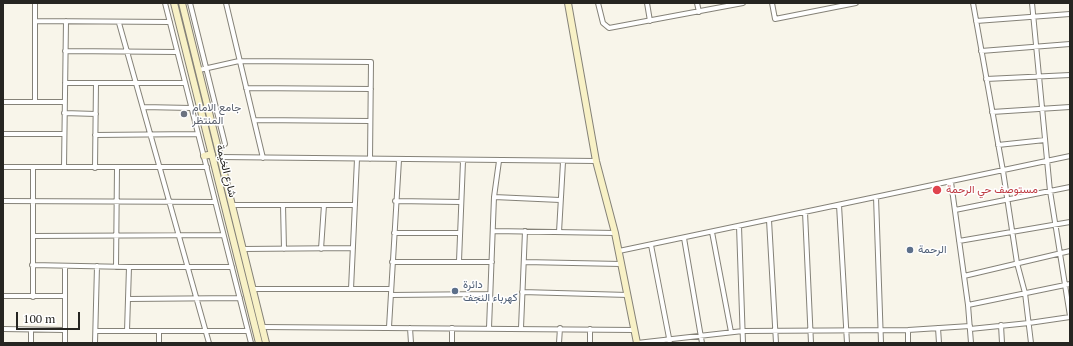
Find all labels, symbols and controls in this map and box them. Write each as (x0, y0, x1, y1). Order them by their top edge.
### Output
place label: جامع الامام المنتظر (192, 101, 241, 127)
marker: جامع الامام المنتظر (179, 109, 189, 119)
street label: شارع الخيمة (213, 143, 239, 199)
place label: مستوصف حي الرحمة (946, 183, 1038, 197)
marker: مستوصف حي الرحمة (931, 184, 943, 196)
place label: الرحمة (918, 243, 946, 257)
marker: الرحمة (905, 245, 915, 255)
place label: دائرة كهرباء النجف (463, 278, 518, 304)
marker: دائرة كهرباء النجف (450, 286, 460, 296)
scale bar (18, 304, 82, 330)
text: 100 m (23, 311, 55, 326)

